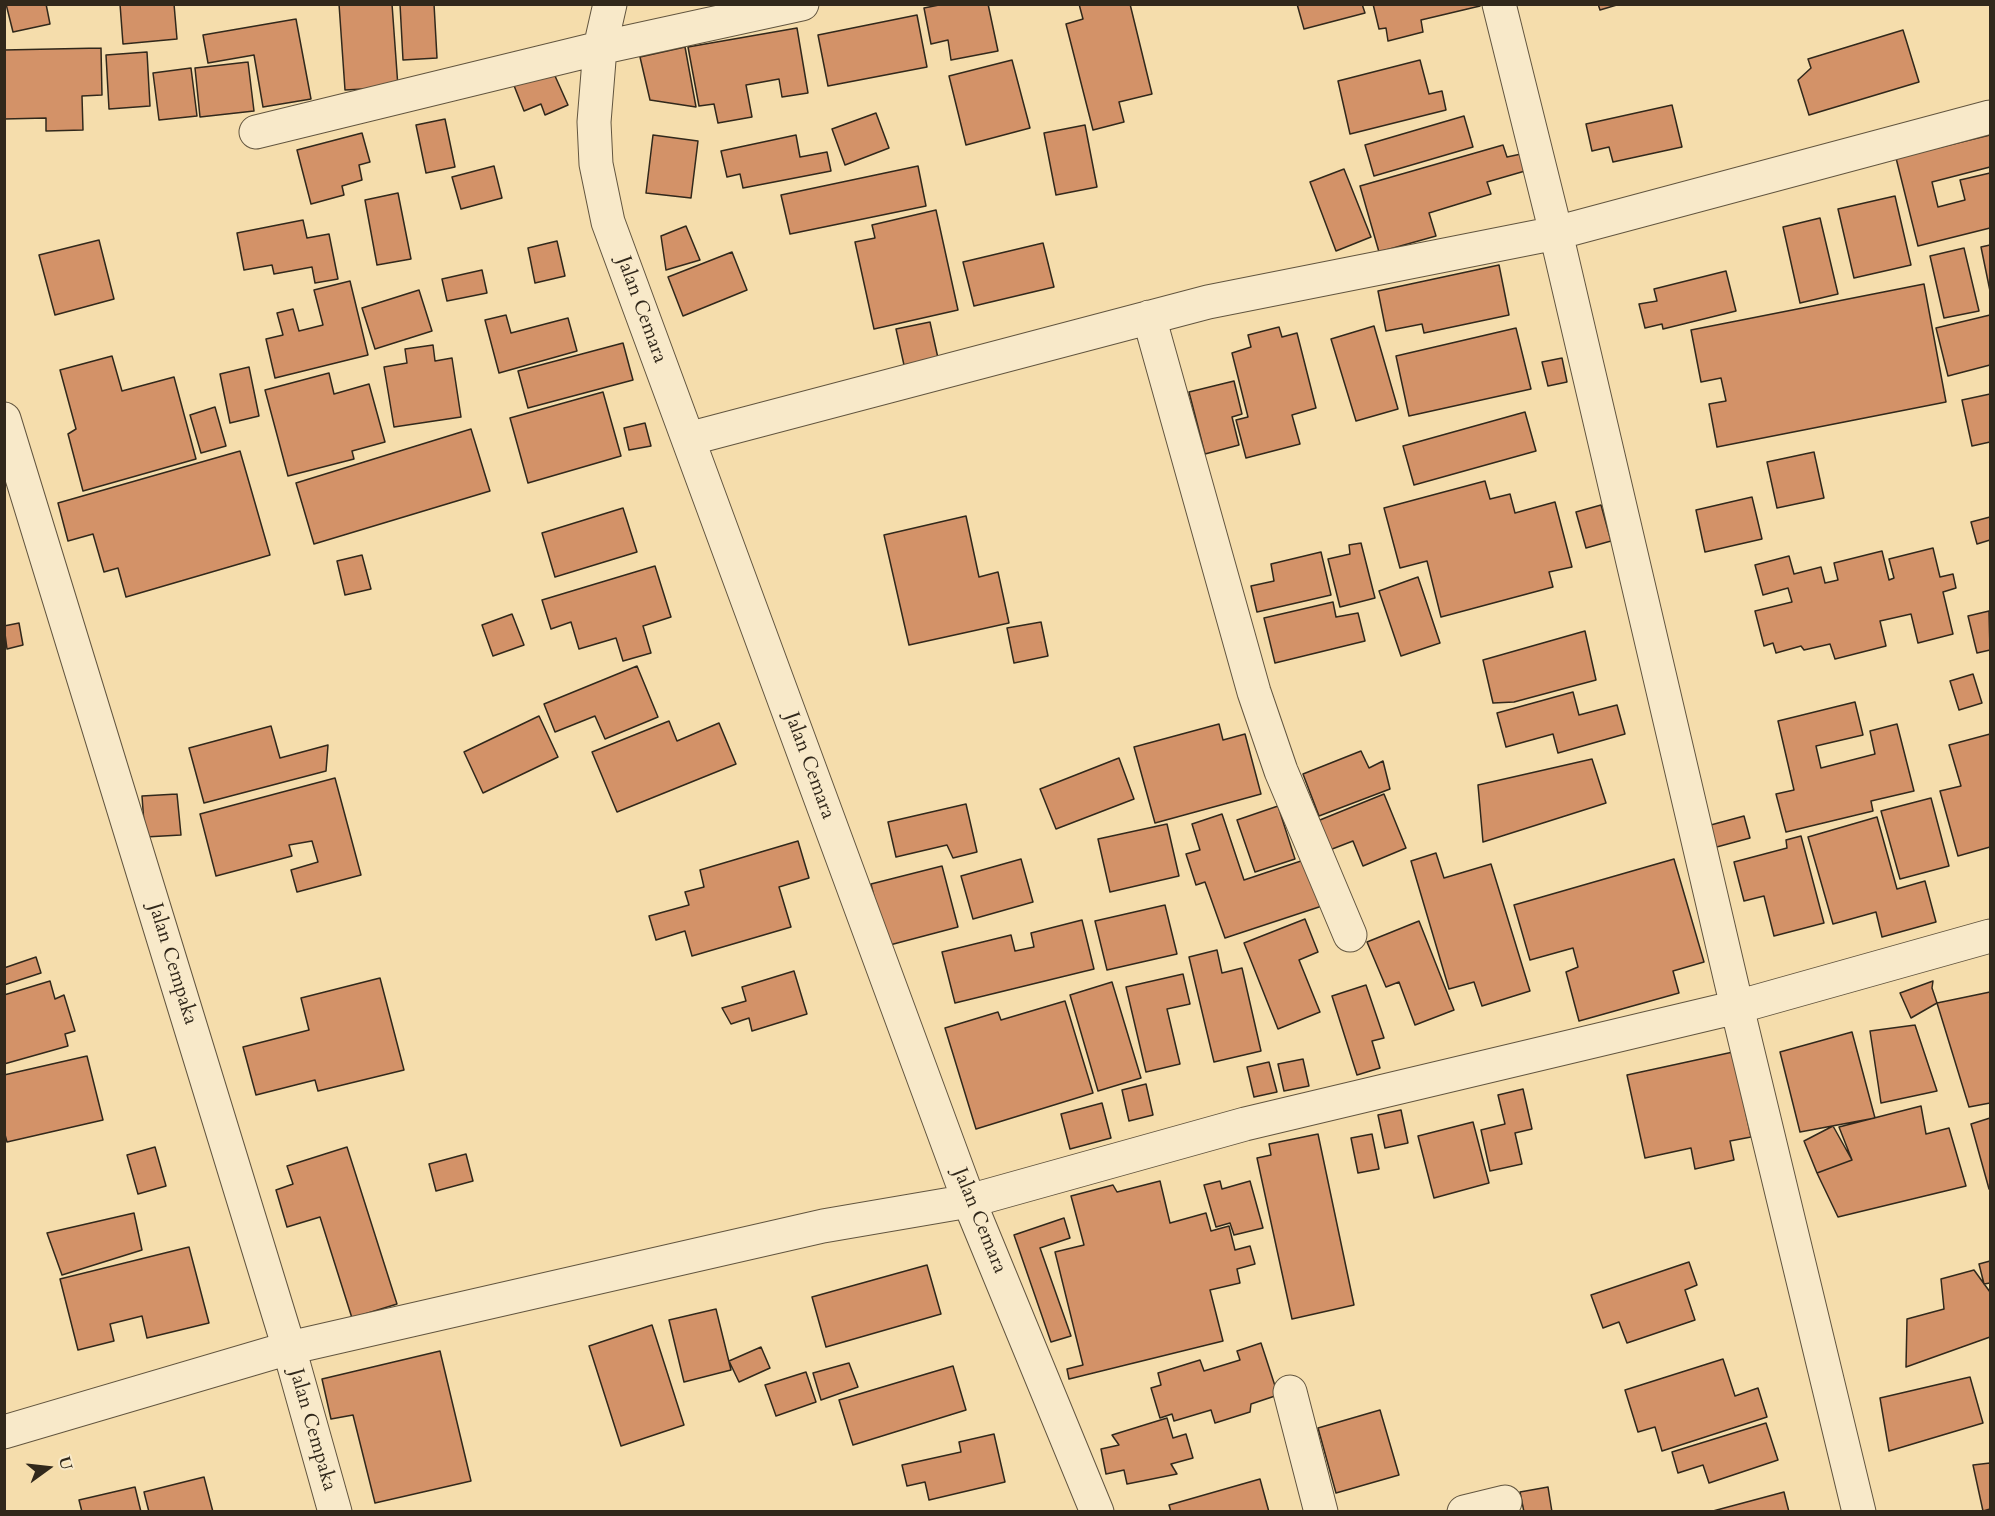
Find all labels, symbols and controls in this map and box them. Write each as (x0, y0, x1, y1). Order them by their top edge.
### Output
street label: Jalan Cemara (611, 253, 671, 367)
street label: Jalan Cemara (779, 709, 839, 823)
street label: Jalan Cempaka (142, 900, 202, 1028)
street label: Jalan Cemara (947, 1165, 1011, 1277)
street label: Jalan Cempaka (283, 1366, 341, 1494)
north arrow (18, 1438, 78, 1498)
text: U (53, 1454, 78, 1472)

